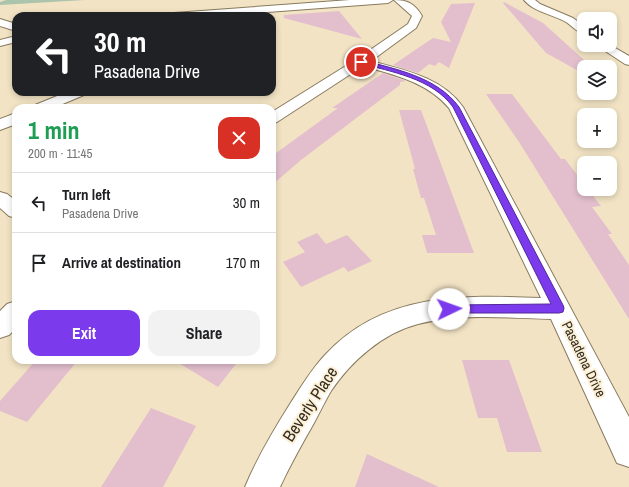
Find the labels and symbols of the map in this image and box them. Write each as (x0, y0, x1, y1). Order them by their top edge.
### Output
pin (344, 45, 378, 79)
position arrow (428, 288, 470, 330)
street label: Pasadena Drive (558, 318, 610, 400)
street label: Beverly Place (277, 362, 343, 446)

